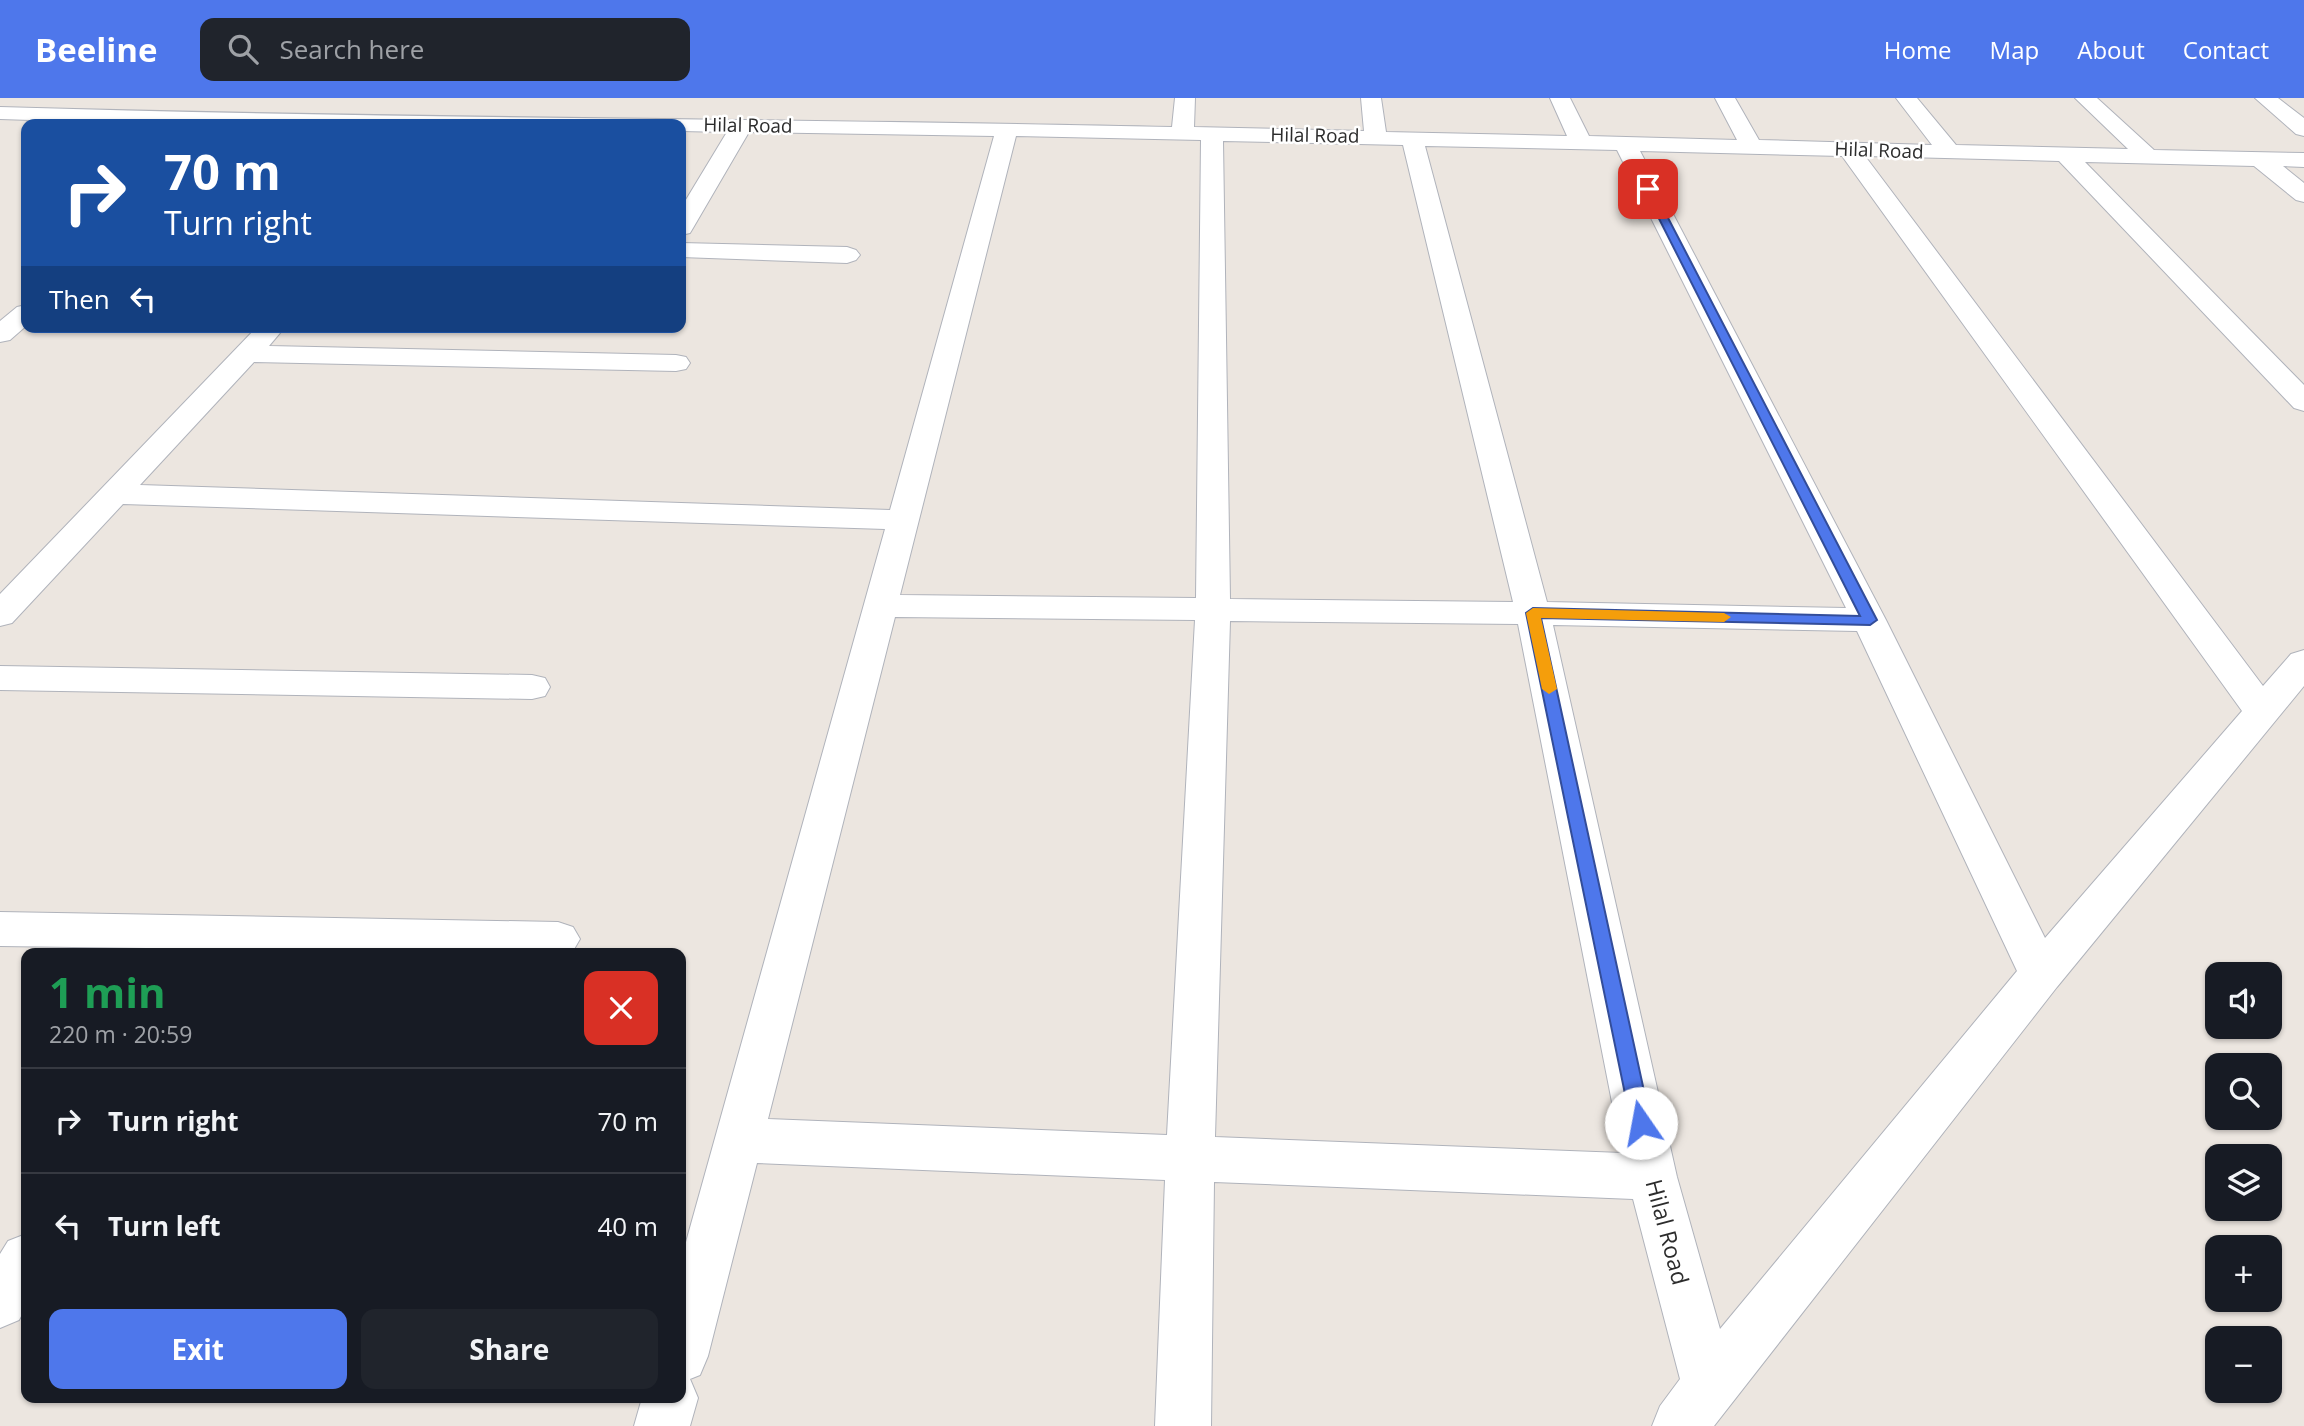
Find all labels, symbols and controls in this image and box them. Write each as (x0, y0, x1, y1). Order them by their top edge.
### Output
search box (200, 18, 690, 81)
text: Beeline (35, 27, 158, 72)
icon: search (224, 30, 262, 68)
text: Search here (280, 31, 424, 67)
text: Home (1884, 33, 1952, 66)
text: Map (1990, 33, 2039, 66)
text: About (2077, 33, 2145, 66)
text: Contact (2183, 33, 2269, 66)
street label: Hilal Road (703, 111, 793, 139)
street label: Hilal Road (1270, 121, 1360, 149)
street label: Hilal Road (1834, 135, 1924, 165)
text: 70 m (164, 138, 281, 204)
icon: right (49, 147, 140, 238)
pin (1618, 159, 1678, 219)
icon: arrive (1629, 170, 1667, 208)
text: Turn right (164, 201, 312, 244)
icon: left (124, 280, 162, 318)
text: Then (49, 281, 110, 317)
map controls (2205, 962, 2282, 1403)
button: sound (2205, 962, 2282, 1039)
text: 1 min (49, 963, 166, 1020)
button: close (584, 971, 658, 1045)
text: 220 m · 20:59 (49, 1018, 192, 1050)
button: search (2205, 1053, 2282, 1130)
position arrow (1604, 1086, 1678, 1160)
icon: right (49, 1102, 87, 1140)
text: Turn right (108, 1103, 239, 1139)
text: 70 m (597, 1103, 658, 1139)
button: layers (2205, 1144, 2282, 1221)
street label: Hilal Road (1639, 1175, 1697, 1288)
icon: left (49, 1207, 87, 1245)
text: Turn left (108, 1208, 220, 1244)
text: 40 m (597, 1208, 658, 1244)
button: + (2205, 1235, 2282, 1312)
button: Exit (49, 1309, 347, 1389)
button: Share (361, 1309, 658, 1389)
button: − (2205, 1326, 2282, 1403)

